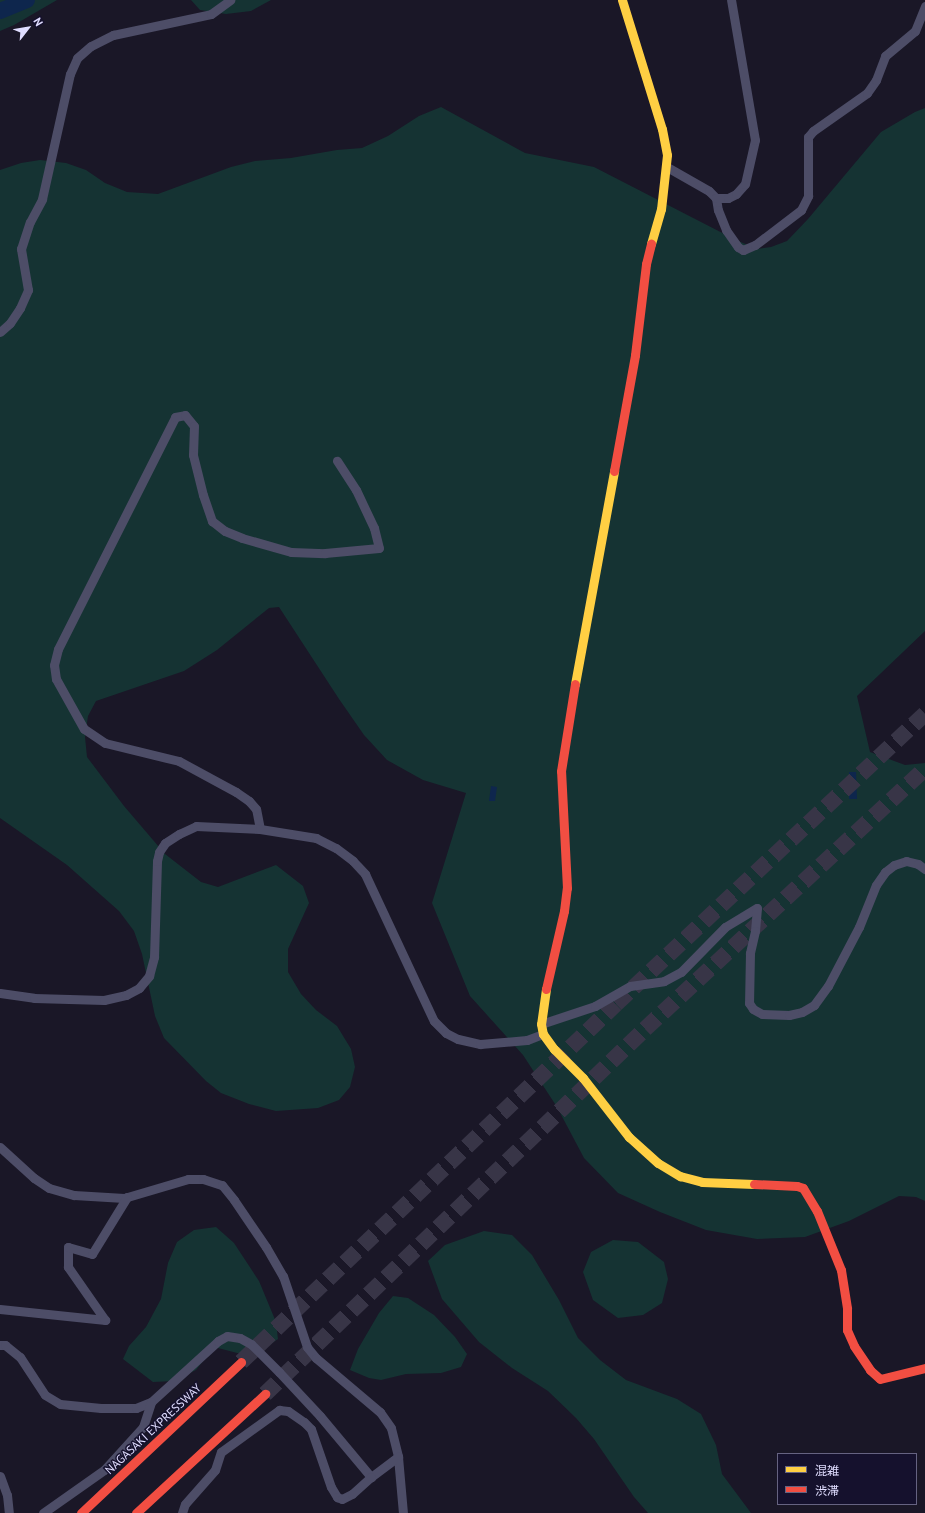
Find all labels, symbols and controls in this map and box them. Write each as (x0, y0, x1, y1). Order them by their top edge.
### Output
north arrow (8, 8, 48, 48)
text: N (30, 15, 46, 29)
street label: NAGASAKI EXPRESSWAY (102, 1381, 204, 1477)
legend (777, 1453, 917, 1505)
text: 混雑 (815, 1463, 839, 1478)
text: 渋滞 (815, 1483, 839, 1498)

